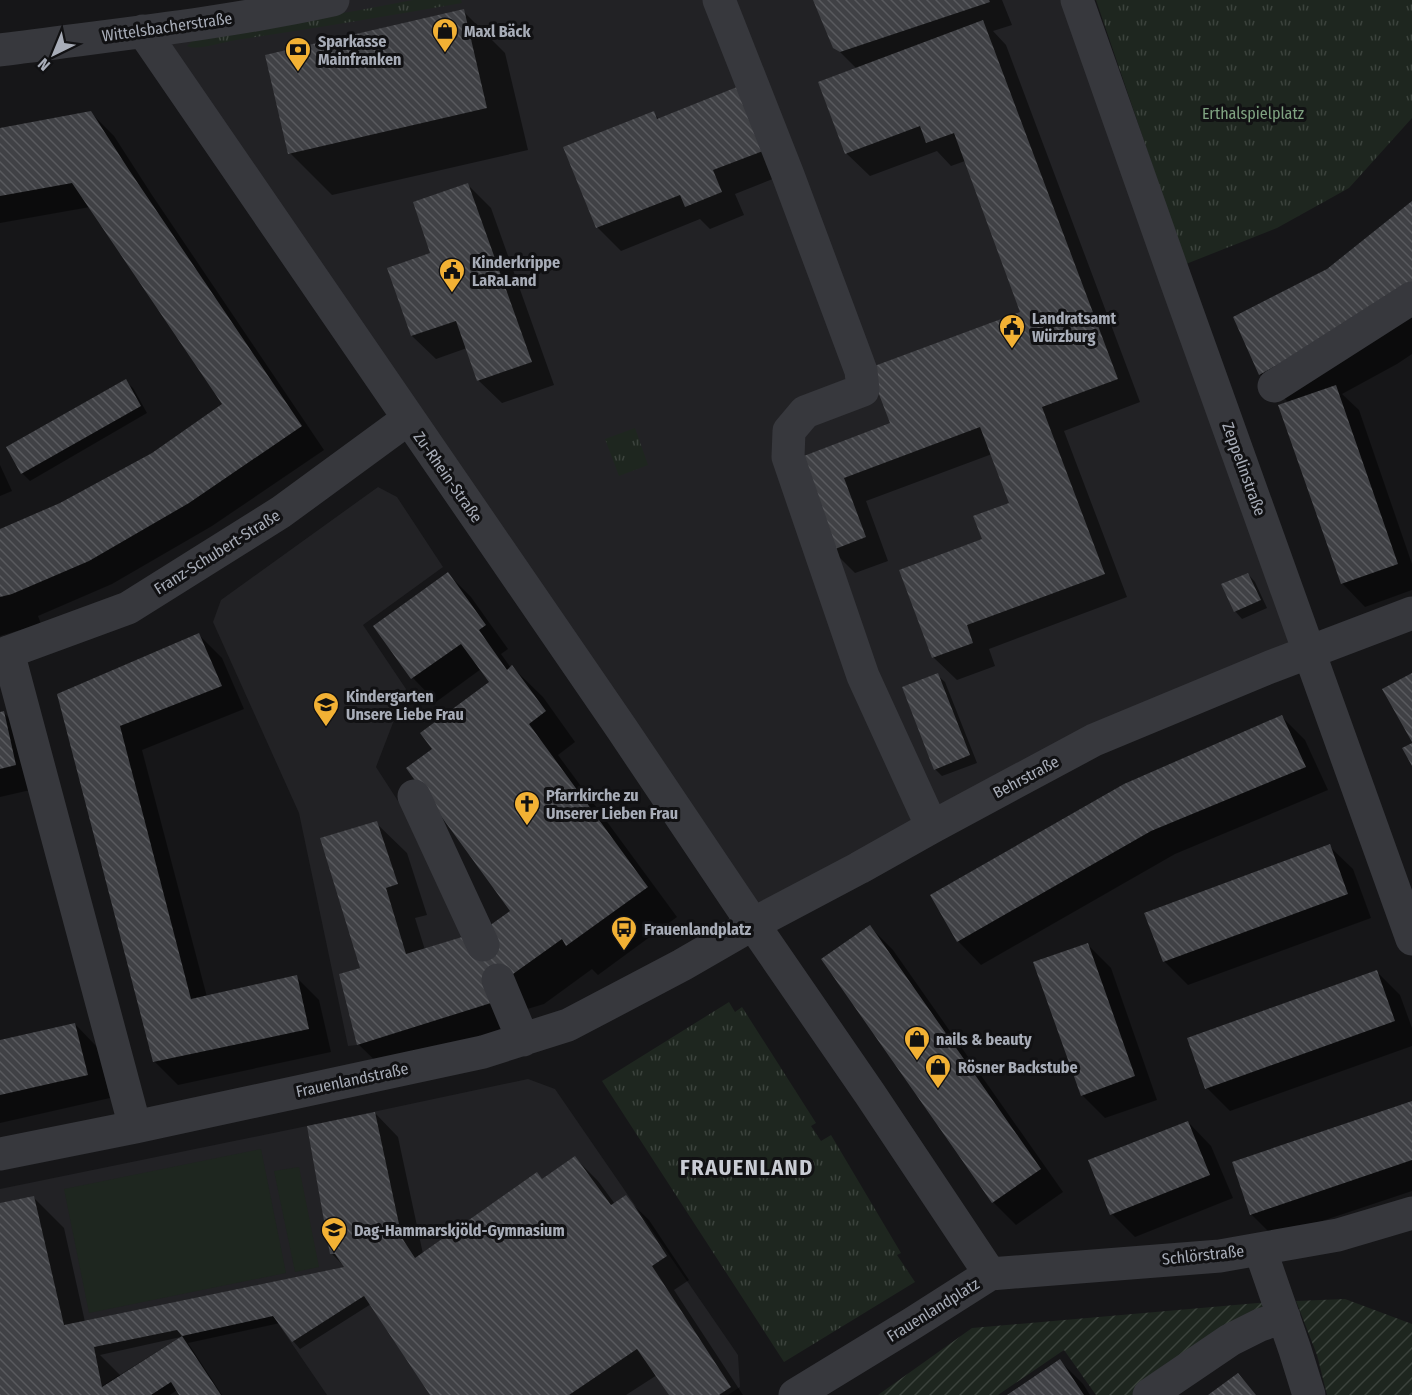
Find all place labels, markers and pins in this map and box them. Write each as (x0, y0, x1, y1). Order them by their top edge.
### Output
shop icon: Maxl Bäck (430, 16, 460, 54)
place label: Maxl Bäck (464, 22, 532, 41)
place label: Sparkasse Mainfranken (318, 32, 401, 69)
bank icon: Sparkasse Mainfranken (283, 35, 313, 73)
place label: Kinderkrippe LaRaLand (472, 253, 560, 290)
public building icon: Kinderkrippe LaRaLand (437, 256, 467, 294)
place label: Landratsamt Würzburg (1032, 309, 1116, 346)
public building icon: Landratsamt Würzburg (997, 312, 1027, 350)
place label: Kindergarten Unsere Liebe Frau (346, 687, 464, 724)
school or university icon: Kindergarten Unsere Liebe Frau (311, 690, 341, 728)
place label: Pfarrkirche zu Unserer Lieben Frau (546, 786, 678, 823)
church icon: Pfarrkirche zu Unserer Lieben Frau (512, 789, 542, 827)
bus stop icon: Frauenlandplatz (609, 914, 639, 952)
place label: Frauenlandplatz (644, 920, 752, 939)
shop icon: nails & beauty (902, 1024, 932, 1062)
place label: nails & beauty (936, 1030, 1032, 1049)
shop icon: Rösner Backstube (923, 1052, 953, 1090)
place label: Rösner Backstube (958, 1058, 1078, 1077)
school or university icon: Dag-Hammarskjöld-Gymnasium (319, 1215, 349, 1253)
place label: Dag-Hammarskjöld-Gymnasium (354, 1221, 565, 1240)

